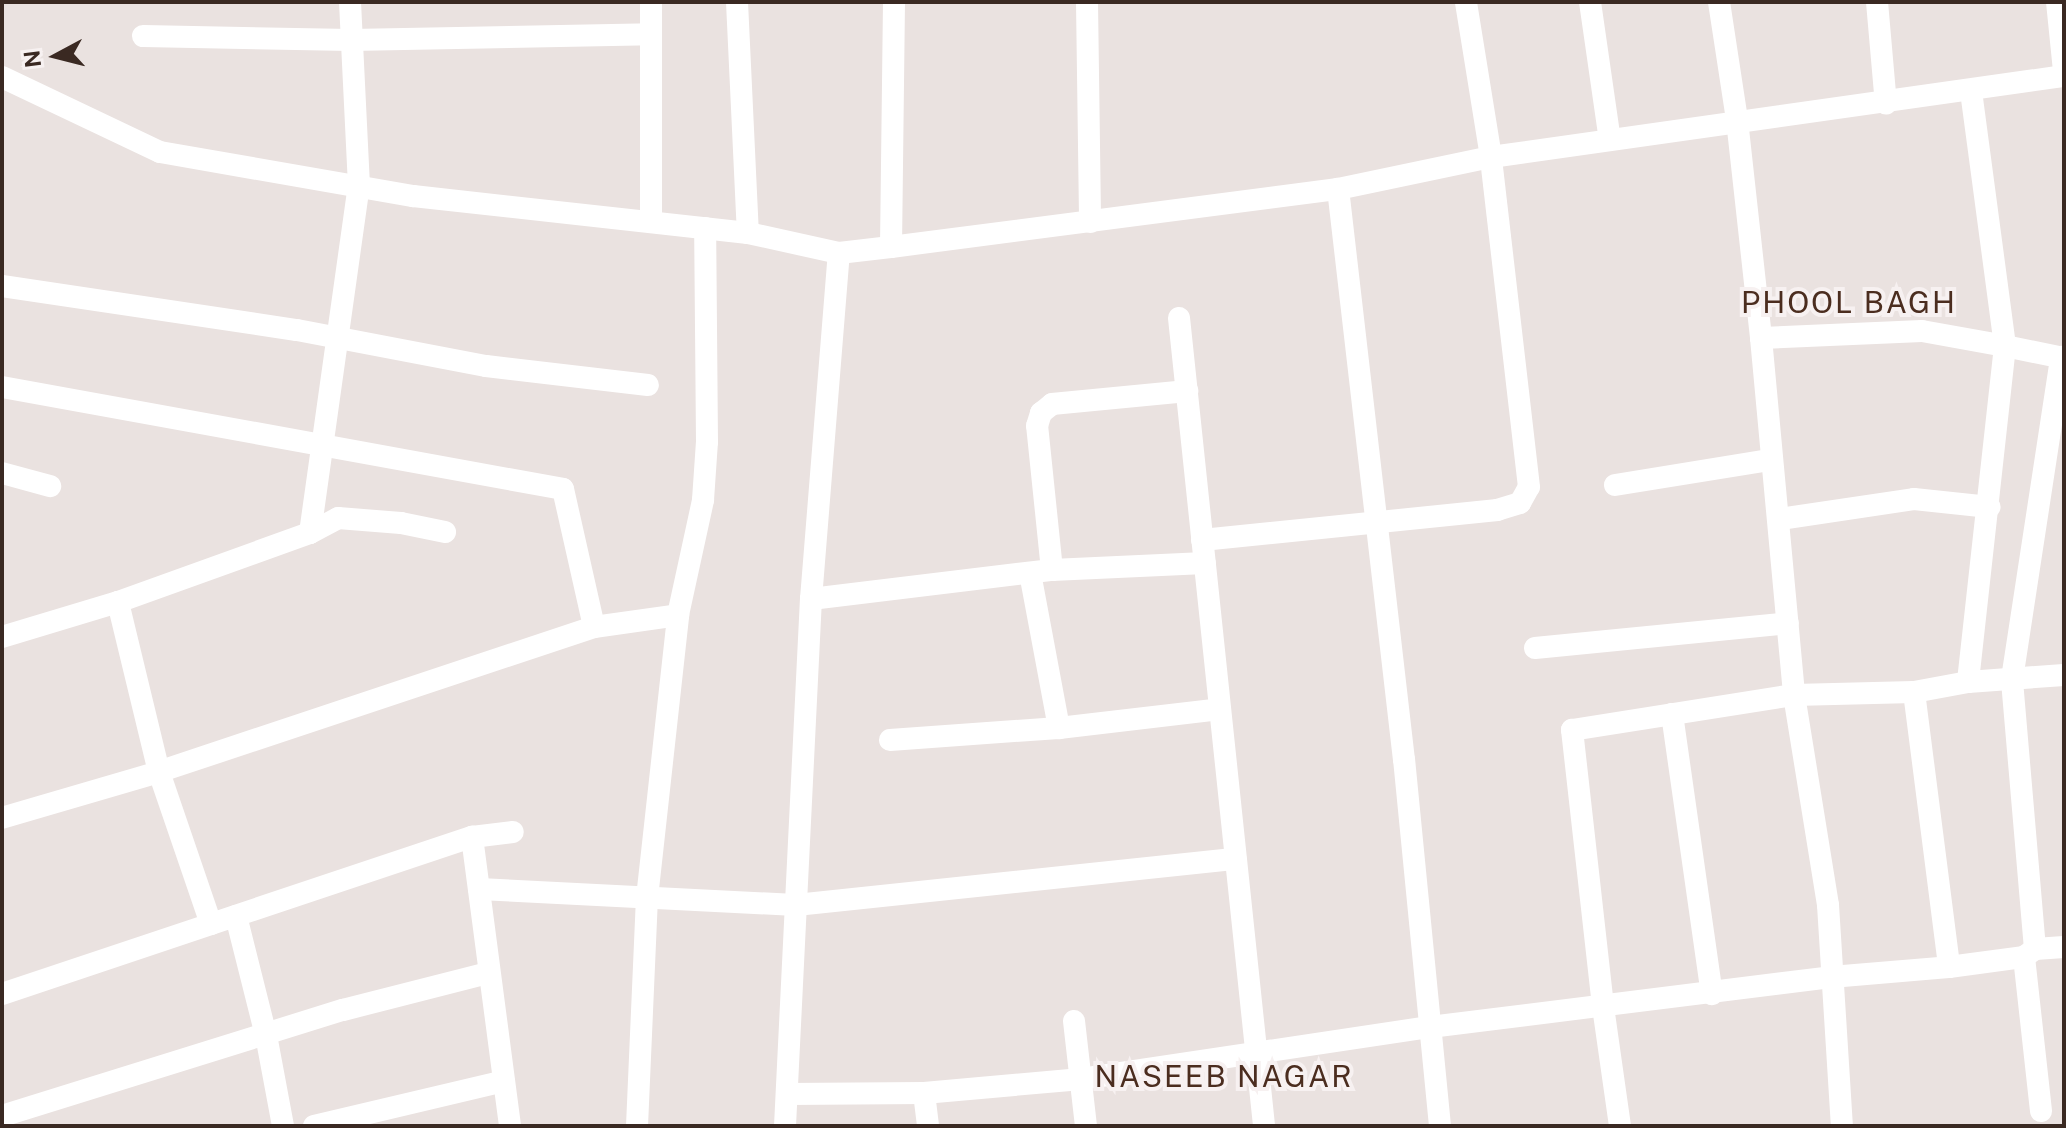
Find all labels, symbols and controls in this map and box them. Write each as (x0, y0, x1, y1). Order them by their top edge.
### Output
north arrow (16, 16, 96, 96)
text: N (18, 49, 46, 69)
district label: PHOOL BAGH (1741, 284, 1957, 320)
district label: NASEEB NAGAR (1094, 1058, 1354, 1094)

